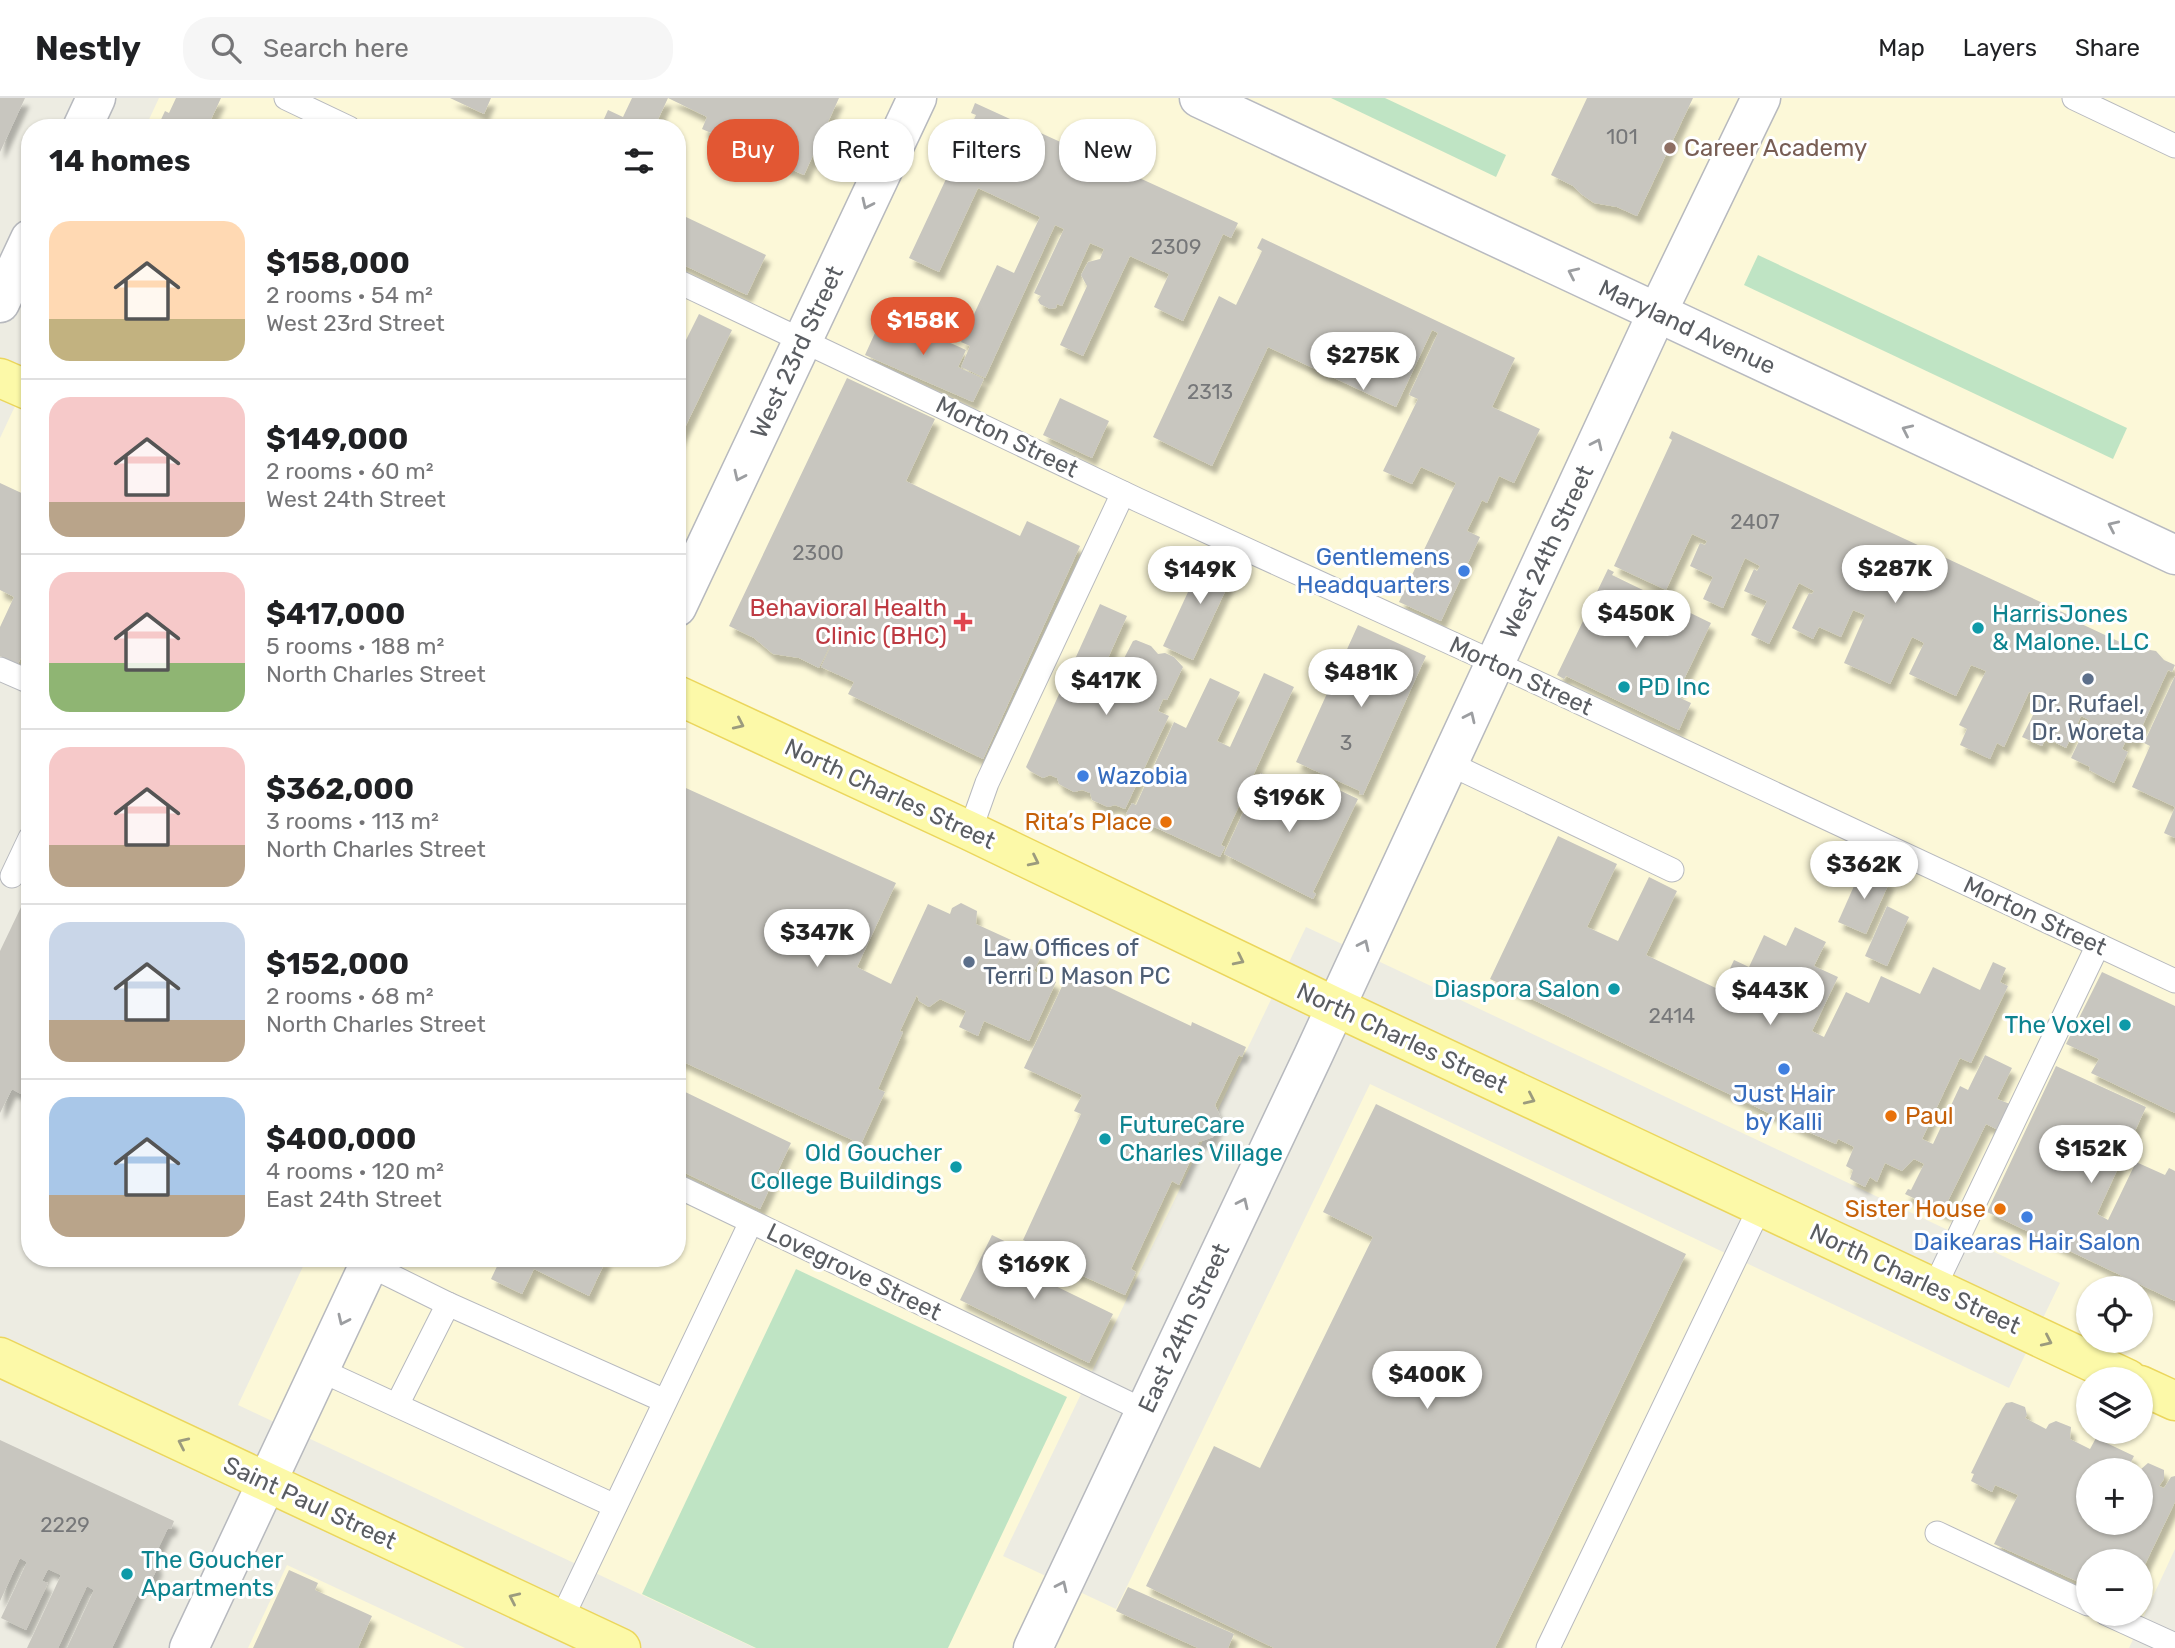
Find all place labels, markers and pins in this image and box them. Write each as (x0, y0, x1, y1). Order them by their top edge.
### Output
place label: Career Academy (1684, 134, 1867, 162)
marker: Career Academy (1662, 140, 1678, 156)
pin: $158K (874, 298, 972, 357)
pin: $275K (1314, 332, 1412, 392)
place label: Gentlemens Headquarters (1297, 543, 1450, 599)
pin: $149K (1151, 546, 1249, 606)
pin: $287K (1846, 546, 1944, 605)
marker: Gentlemens Headquarters (1456, 563, 1472, 579)
pin: $450K (1587, 590, 1685, 650)
place label: Behavioral Health Clinic (BHC) (749, 594, 947, 650)
place label: HarrisJones & Malone. LLC (1992, 600, 2149, 656)
marker: Behavioral Health Clinic (BHC) (953, 612, 973, 632)
marker: HarrisJones & Malone. LLC (1970, 620, 1986, 636)
pin: $481K (1312, 650, 1410, 709)
pin: $417K (1057, 658, 1155, 717)
marker: Dr. Rufael, Dr. Woreta (2080, 671, 2096, 687)
place label: PD Inc (1638, 673, 1710, 701)
marker: PD Inc (1616, 679, 1632, 695)
place label: Dr. Rufael, Dr. Woreta (2031, 690, 2145, 746)
place label: Wazobia (1097, 762, 1188, 790)
marker: Wazobia (1075, 768, 1091, 784)
pin: $196K (1240, 774, 1338, 834)
place label: Rita’s Place (1025, 808, 1152, 836)
marker: Rita’s Place (1158, 814, 1174, 830)
pin: $362K (1815, 842, 1913, 901)
pin: $347K (768, 910, 866, 969)
place label: Law Offices of Terri D Mason PC (983, 934, 1171, 990)
marker: Law Offices of Terri D Mason PC (961, 954, 977, 970)
pin: $443K (1721, 968, 1819, 1027)
place label: Diaspora Salon (1434, 975, 1600, 1003)
marker: Diaspora Salon (1606, 981, 1622, 997)
place label: The Voxel (2005, 1011, 2111, 1039)
marker: The Voxel (2117, 1017, 2133, 1033)
marker: Just Hair by Kalli (1776, 1061, 1792, 1077)
place label: Just Hair by Kalli (1733, 1080, 1835, 1136)
place label: Paul (1905, 1102, 1954, 1130)
marker: Paul (1883, 1108, 1899, 1124)
place label: FutureCare Charles Village (1119, 1111, 1283, 1167)
pin: $152K (2042, 1126, 2140, 1185)
marker: FutureCare Charles Village (1097, 1131, 1113, 1147)
place label: Old Goucher College Buildings (750, 1139, 942, 1195)
marker: Old Goucher College Buildings (948, 1159, 964, 1175)
place label: Sister House (1845, 1195, 1986, 1223)
marker: Sister House (1992, 1201, 2008, 1217)
marker: Daikearas Hair Salon (2019, 1209, 2035, 1225)
place label: Daikearas Hair Salon (1913, 1228, 2141, 1256)
pin: $169K (985, 1242, 1083, 1301)
pin: $400K (1378, 1352, 1476, 1411)
place label: The Goucher Apartments (141, 1546, 283, 1602)
marker: The Goucher Apartments (119, 1566, 135, 1582)

